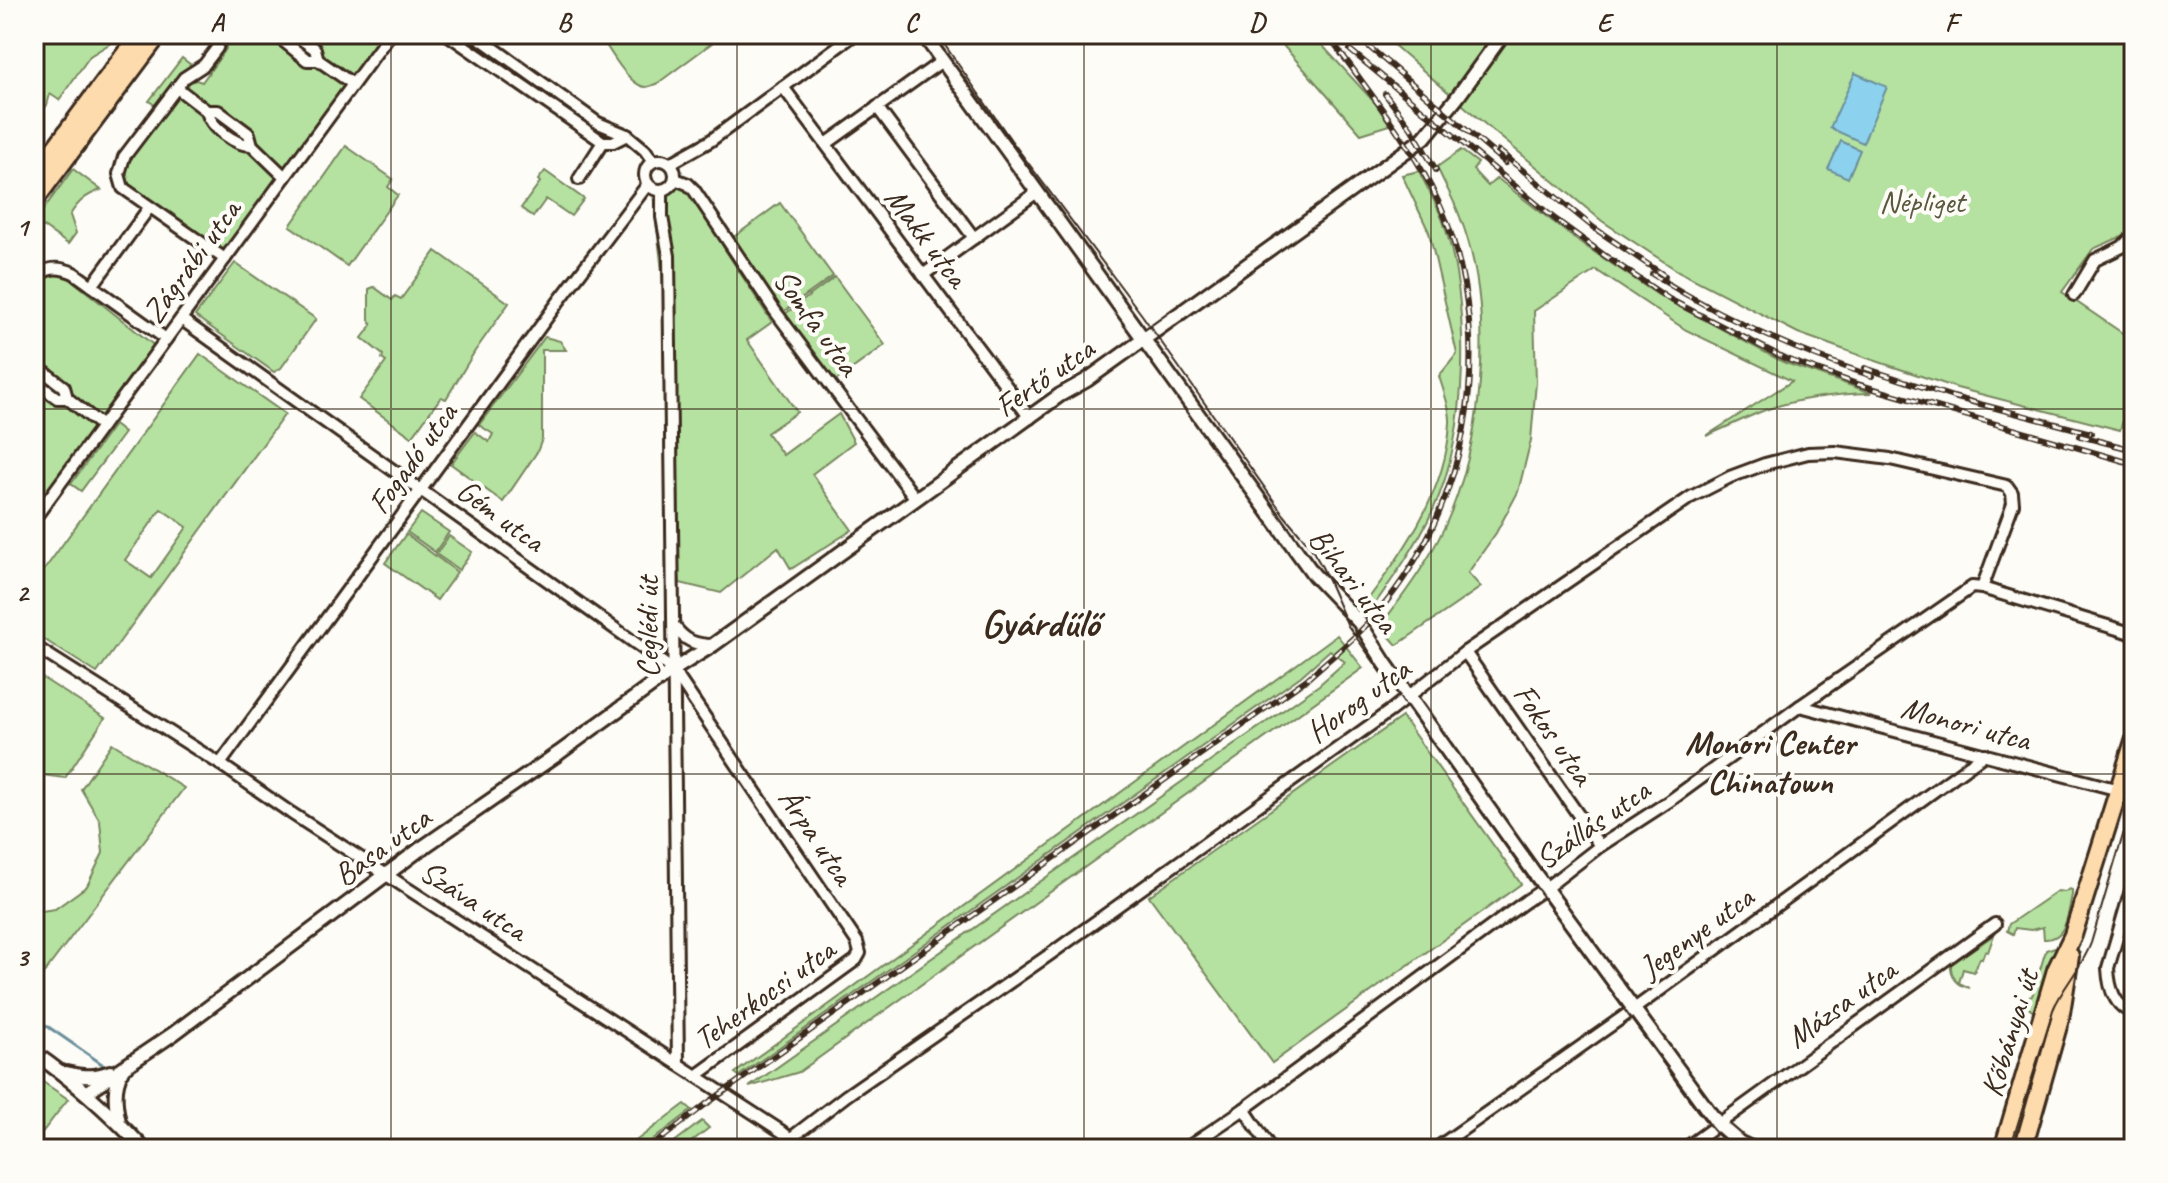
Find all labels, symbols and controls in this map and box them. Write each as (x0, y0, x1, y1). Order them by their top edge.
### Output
text: A (210, 6, 225, 39)
text: B (557, 6, 573, 39)
text: C (905, 6, 921, 39)
text: D (1249, 6, 1267, 39)
text: E (1597, 6, 1615, 39)
text: F (1945, 6, 1963, 39)
street label: Makk utca (876, 179, 979, 298)
park label: Népliget (1879, 181, 1968, 222)
street label: Zágrábi utca (133, 189, 252, 331)
text: 1 (16, 211, 31, 244)
street label: Somfa utca (764, 261, 870, 385)
street label: Fertő utca (987, 327, 1104, 426)
street label: Fogadó utca (358, 393, 468, 522)
street label: Gém utca (449, 470, 554, 562)
street label: Bihari utca (1300, 519, 1409, 643)
street label: Ceglédi út (627, 573, 668, 678)
text: 2 (16, 576, 30, 609)
district label: Gyárdűlő (981, 598, 1106, 648)
street label: Horog utca (1298, 648, 1420, 752)
street label: Fokos utca (1504, 676, 1604, 795)
street label: Monori utca (1897, 687, 2037, 761)
district label: Monori Center Chinatown (1685, 721, 1859, 803)
street label: Szállás utca (1527, 769, 1659, 879)
street label: Árpa utca (769, 780, 865, 895)
street label: Basa utca (326, 796, 441, 895)
street label: Száva utca (412, 851, 538, 952)
street label: Jegenye utca (1629, 876, 1763, 989)
street label: Teherkocsi utca (686, 928, 845, 1059)
text: 3 (16, 941, 30, 974)
street label: Mázsa utca (1778, 948, 1907, 1057)
street label: Kőbányai út (1971, 961, 2049, 1102)

